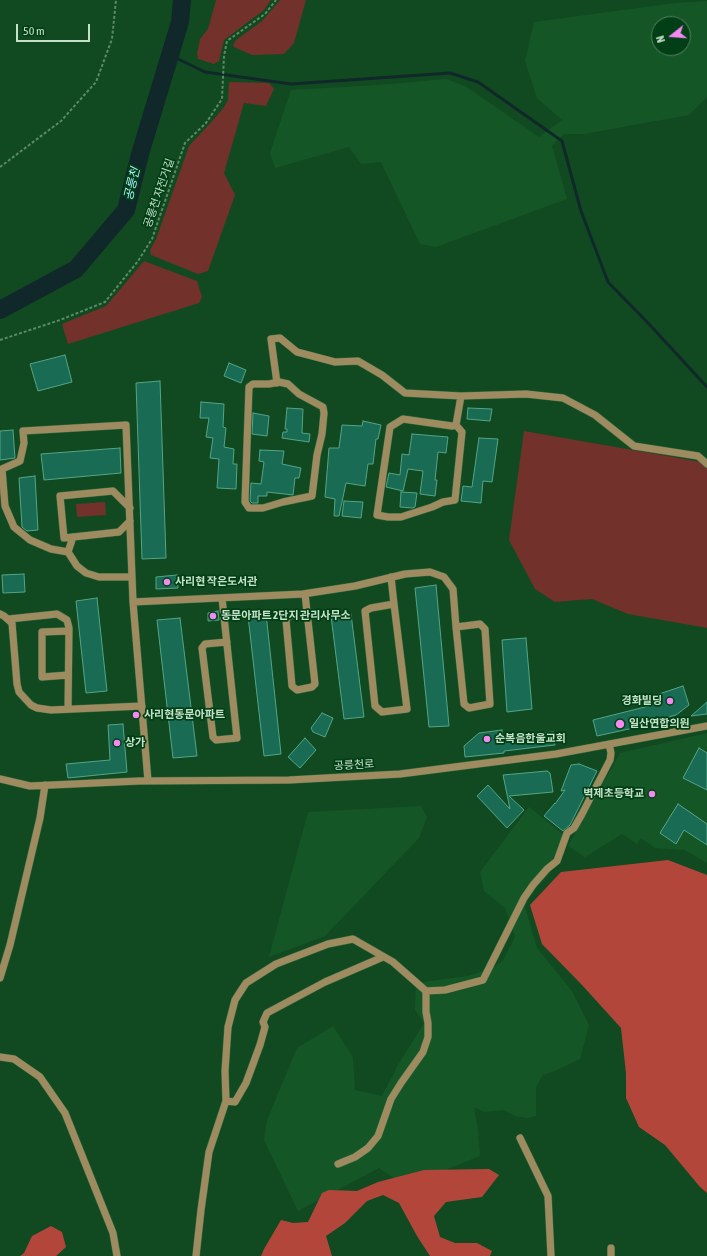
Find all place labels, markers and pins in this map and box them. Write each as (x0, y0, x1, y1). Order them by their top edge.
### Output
place label: 사리현 작은도서관 (175, 575, 257, 589)
marker: 사리현 작은도서관 (162, 577, 172, 587)
place label: 동문아파트 2단지 관리사무소 (221, 609, 351, 623)
marker: 동문아파트 2단지 관리사무소 (208, 611, 218, 621)
place label: 경화빌딩 (622, 694, 662, 708)
marker: 경화빌딩 (665, 696, 675, 706)
place label: 사리현동문아파트 (144, 708, 225, 722)
marker: 사리현동문아파트 (131, 710, 141, 720)
place label: 일산연합의원 (629, 717, 690, 731)
marker: 일산연합의원 (614, 718, 626, 730)
place label: 순복음한울교회 (495, 732, 566, 746)
marker: 순복음한울교회 (482, 734, 492, 744)
place label: 상가 (125, 736, 145, 750)
marker: 상가 (112, 738, 122, 748)
place label: 벽제초등학교 (583, 787, 644, 801)
marker: 벽제초등학교 (647, 789, 657, 799)

